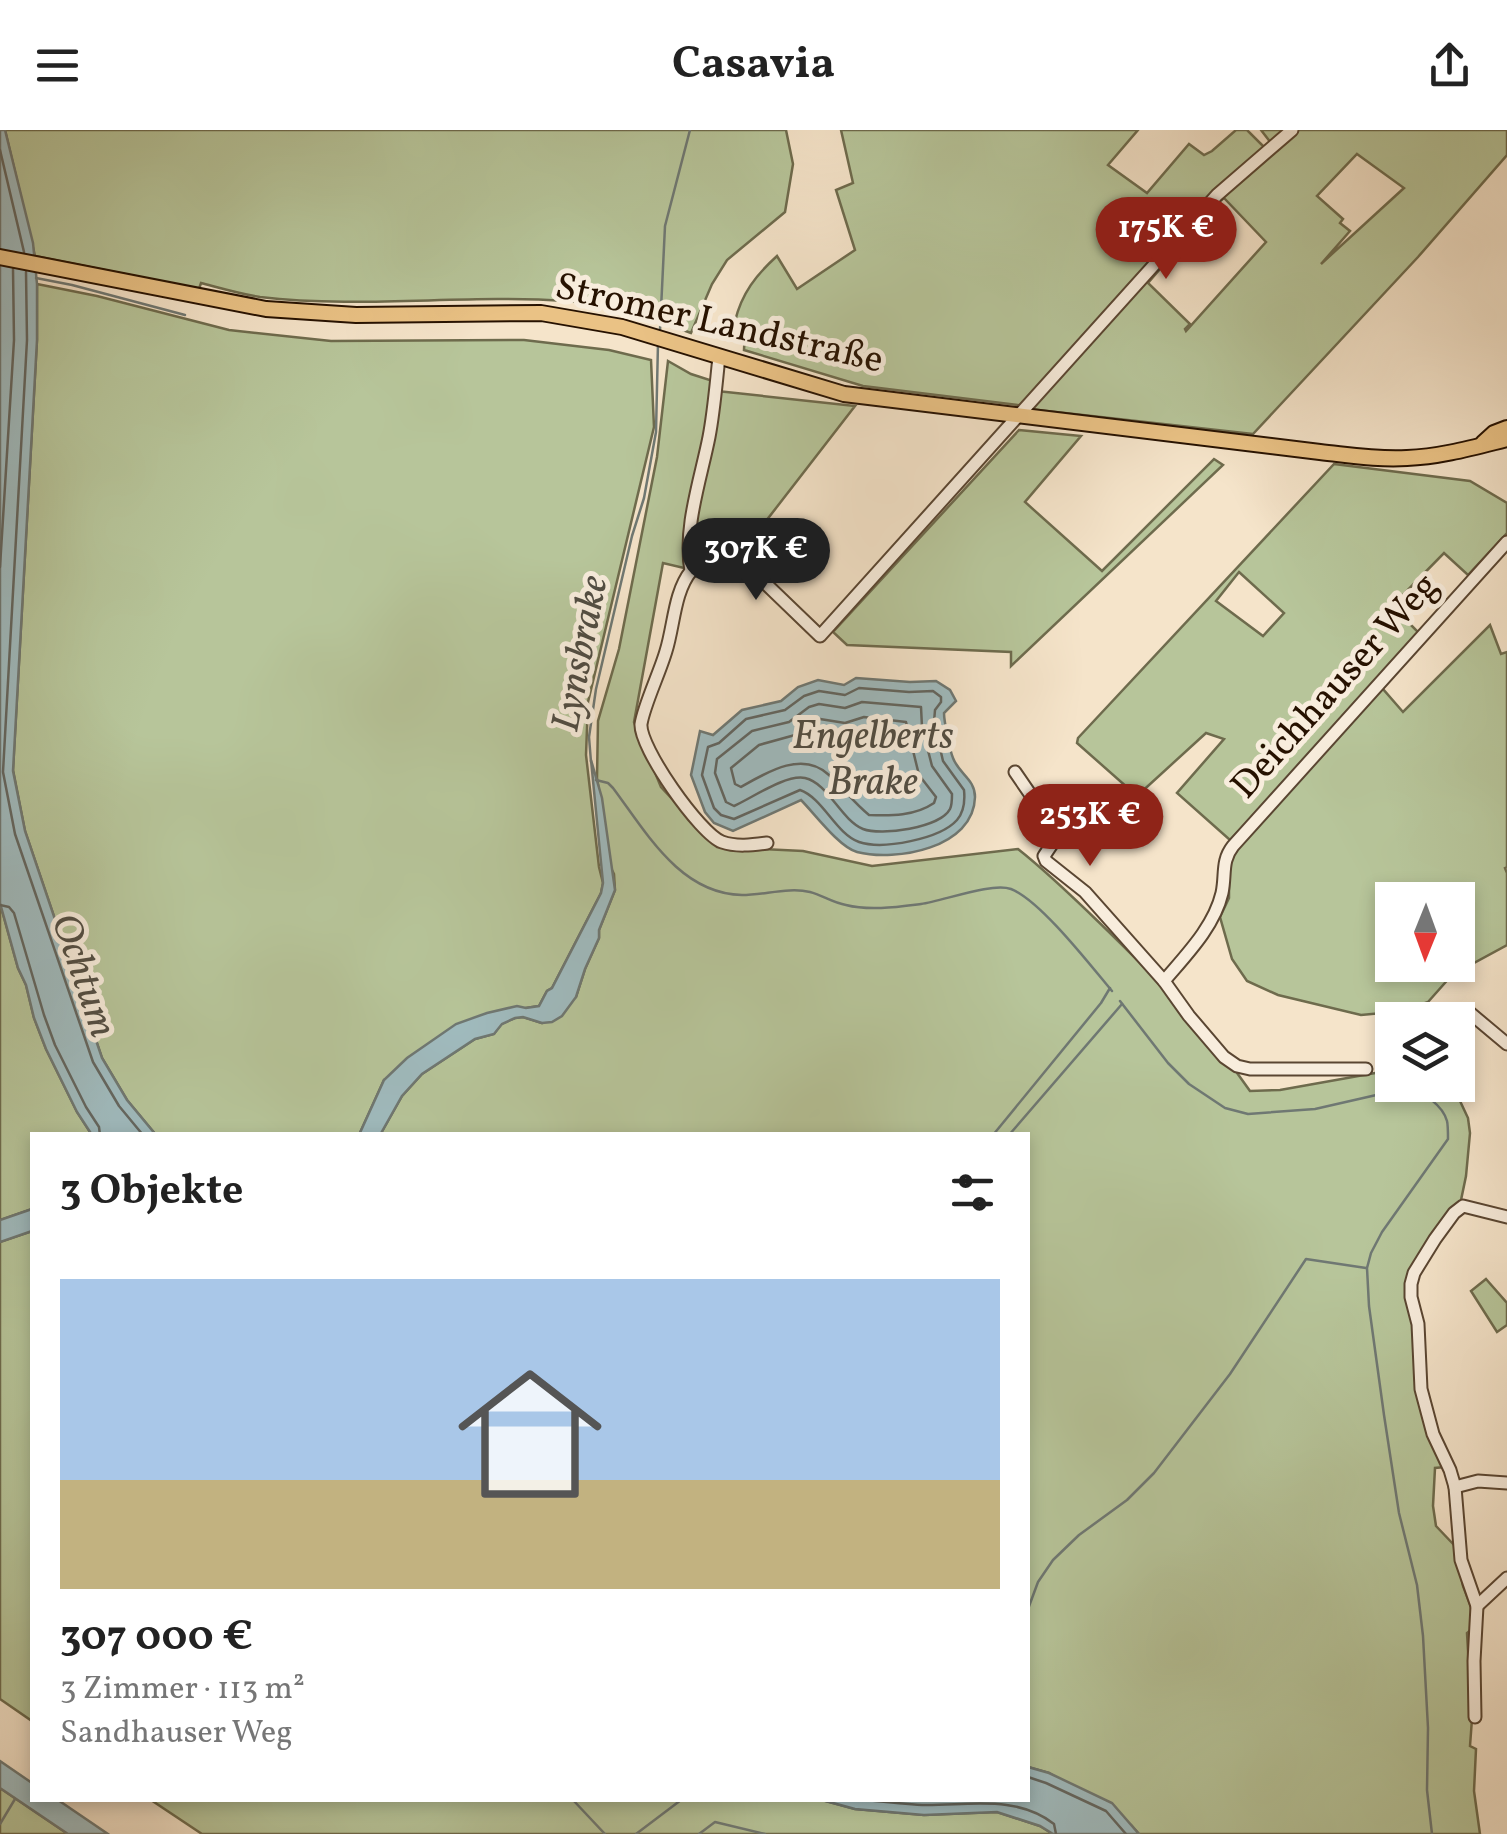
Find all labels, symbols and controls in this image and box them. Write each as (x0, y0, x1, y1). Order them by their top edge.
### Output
text: Casavia (672, 34, 835, 97)
icon: menu (30, 38, 85, 93)
icon: share (1422, 38, 1477, 93)
pin: 175K € (1085, 197, 1247, 282)
text: 175K € (1118, 207, 1214, 251)
street label: Stromer Landstraße (550, 261, 888, 389)
pin: 307K € (675, 518, 837, 603)
text: 307K € (704, 528, 808, 572)
street label: Deichhauser Weg (1220, 562, 1452, 812)
water label: Lynsbrake (539, 571, 625, 737)
water label: Engelberts Brake (792, 710, 954, 812)
pin: 253K € (1009, 784, 1171, 869)
text: 253K € (1039, 794, 1141, 838)
north arrow (1375, 882, 1475, 982)
map controls (1375, 882, 1475, 1102)
water label: Ochtum (35, 907, 129, 1045)
button: layers (1375, 1002, 1475, 1102)
text: 3 Objekte (60, 1163, 243, 1222)
icon: filters (945, 1165, 1000, 1220)
icon: home (440, 1344, 620, 1524)
text: 307 000 € (60, 1609, 253, 1668)
text: 3 Zimmer · 113 m² (60, 1668, 305, 1712)
text: Sandhauser Weg (60, 1712, 293, 1756)

